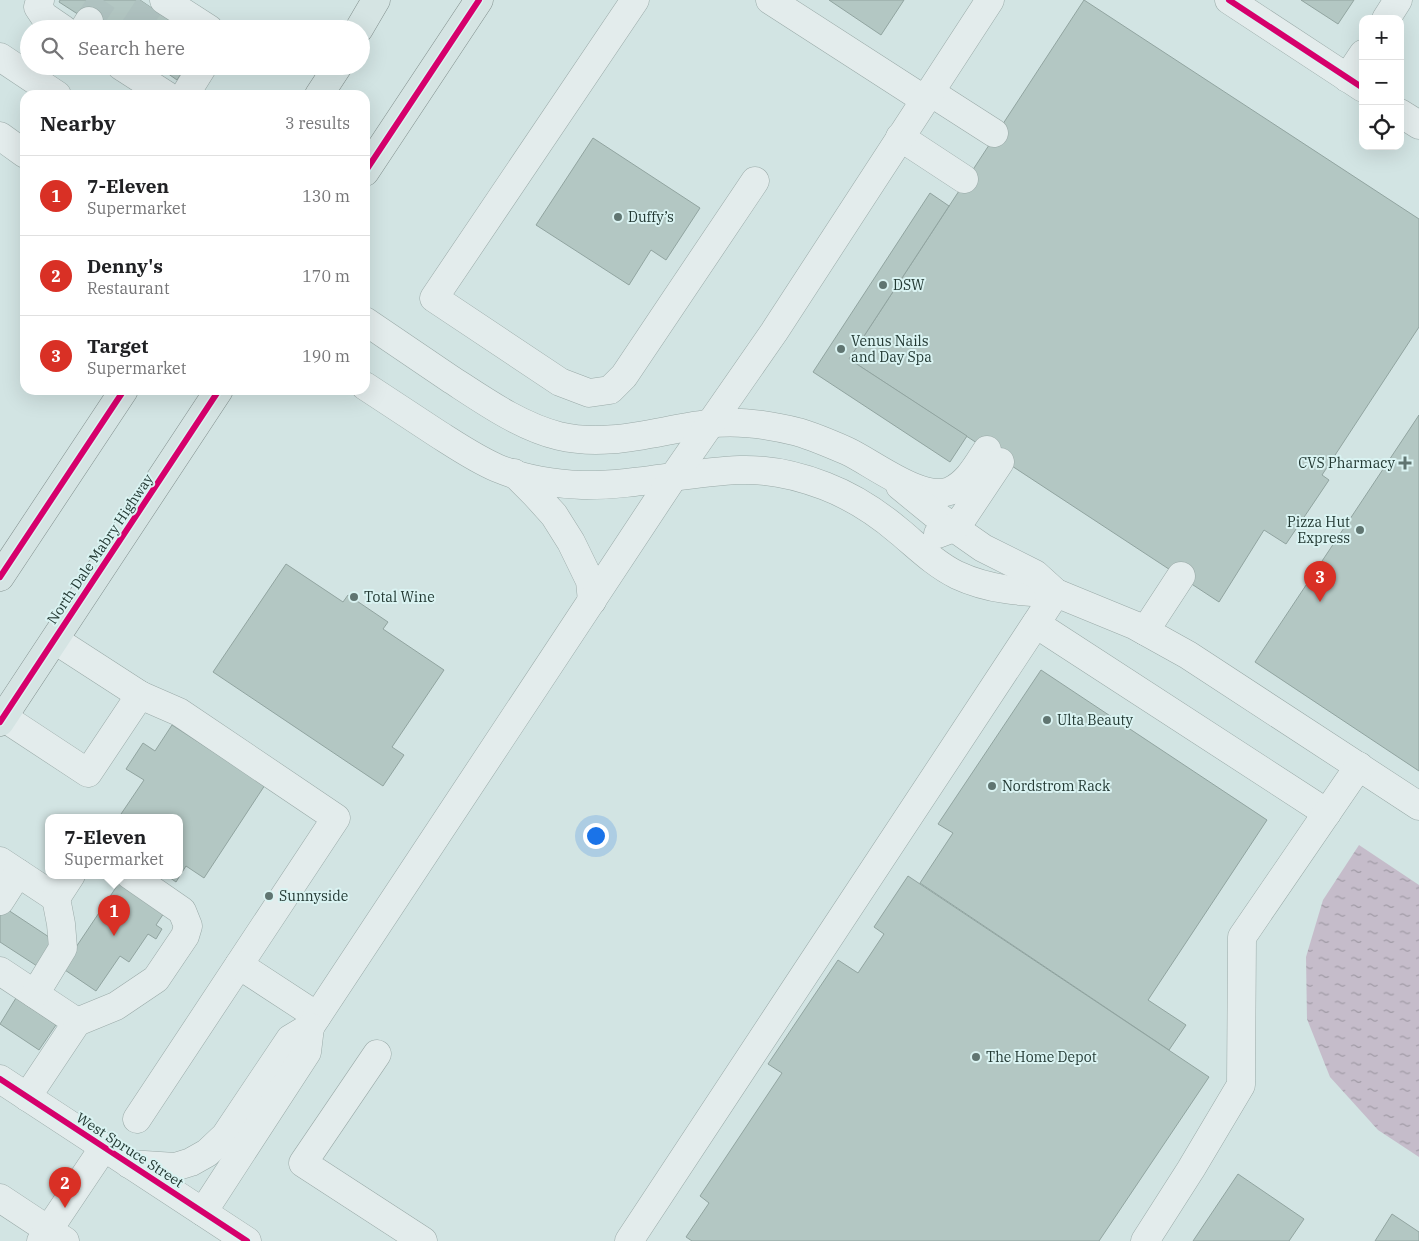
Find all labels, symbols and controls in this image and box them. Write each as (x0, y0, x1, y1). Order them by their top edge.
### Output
map controls (1359, 15, 1404, 150)
button: + (1359, 15, 1404, 60)
search box (20, 20, 370, 75)
icon: search (38, 34, 66, 62)
text: Search here (78, 36, 185, 60)
button: − (1359, 60, 1404, 105)
button: locate (1359, 105, 1404, 150)
text: Nearby (40, 109, 116, 137)
text: 3 results (285, 113, 350, 133)
text: 7-Eleven (87, 174, 169, 198)
text: 1 (51, 186, 61, 206)
text: 130 m (302, 186, 350, 206)
text: Supermarket (87, 198, 186, 218)
place label: Duffy’s (628, 208, 674, 226)
marker: Duffy’s (612, 211, 624, 223)
text: Denny's (87, 254, 163, 278)
text: 2 (51, 266, 61, 286)
text: 170 m (302, 266, 350, 286)
place label: DSW (893, 276, 925, 294)
text: Restaurant (87, 278, 170, 298)
marker: DSW (877, 279, 889, 291)
place label: Venus Nails and Day Spa (851, 332, 932, 366)
text: Target (87, 334, 148, 358)
marker: Venus Nails and Day Spa (835, 343, 847, 355)
text: 3 (51, 346, 61, 366)
text: 190 m (302, 346, 350, 366)
text: Supermarket (87, 358, 186, 378)
place label: CVS Pharmacy (1298, 454, 1396, 472)
marker: CVS Pharmacy (1399, 457, 1411, 469)
street label: North Dale Mabry Highway (43, 470, 157, 628)
place label: Pizza Hut Express (1287, 513, 1350, 547)
marker: Pizza Hut Express (1354, 524, 1366, 536)
pin: 3 (1304, 561, 1336, 602)
place label: Total Wine (364, 588, 435, 606)
marker: Total Wine (348, 591, 360, 603)
place label: Ulta Beauty (1057, 711, 1134, 729)
marker: Ulta Beauty (1041, 714, 1053, 726)
place label: Nordstrom Rack (1002, 777, 1111, 795)
marker: Nordstrom Rack (986, 780, 998, 792)
popup (45, 814, 183, 879)
your location (583, 823, 609, 849)
text: 7-Eleven (64, 825, 146, 849)
text: Supermarket (64, 849, 164, 869)
place label: Sunnyside (279, 887, 348, 905)
marker: Sunnyside (263, 890, 275, 902)
pin: 1 (98, 895, 130, 936)
place label: The Home Depot (986, 1048, 1097, 1066)
marker: The Home Depot (970, 1051, 982, 1063)
street label: West Spruce Street (73, 1109, 187, 1191)
pin: 2 (49, 1167, 81, 1208)

